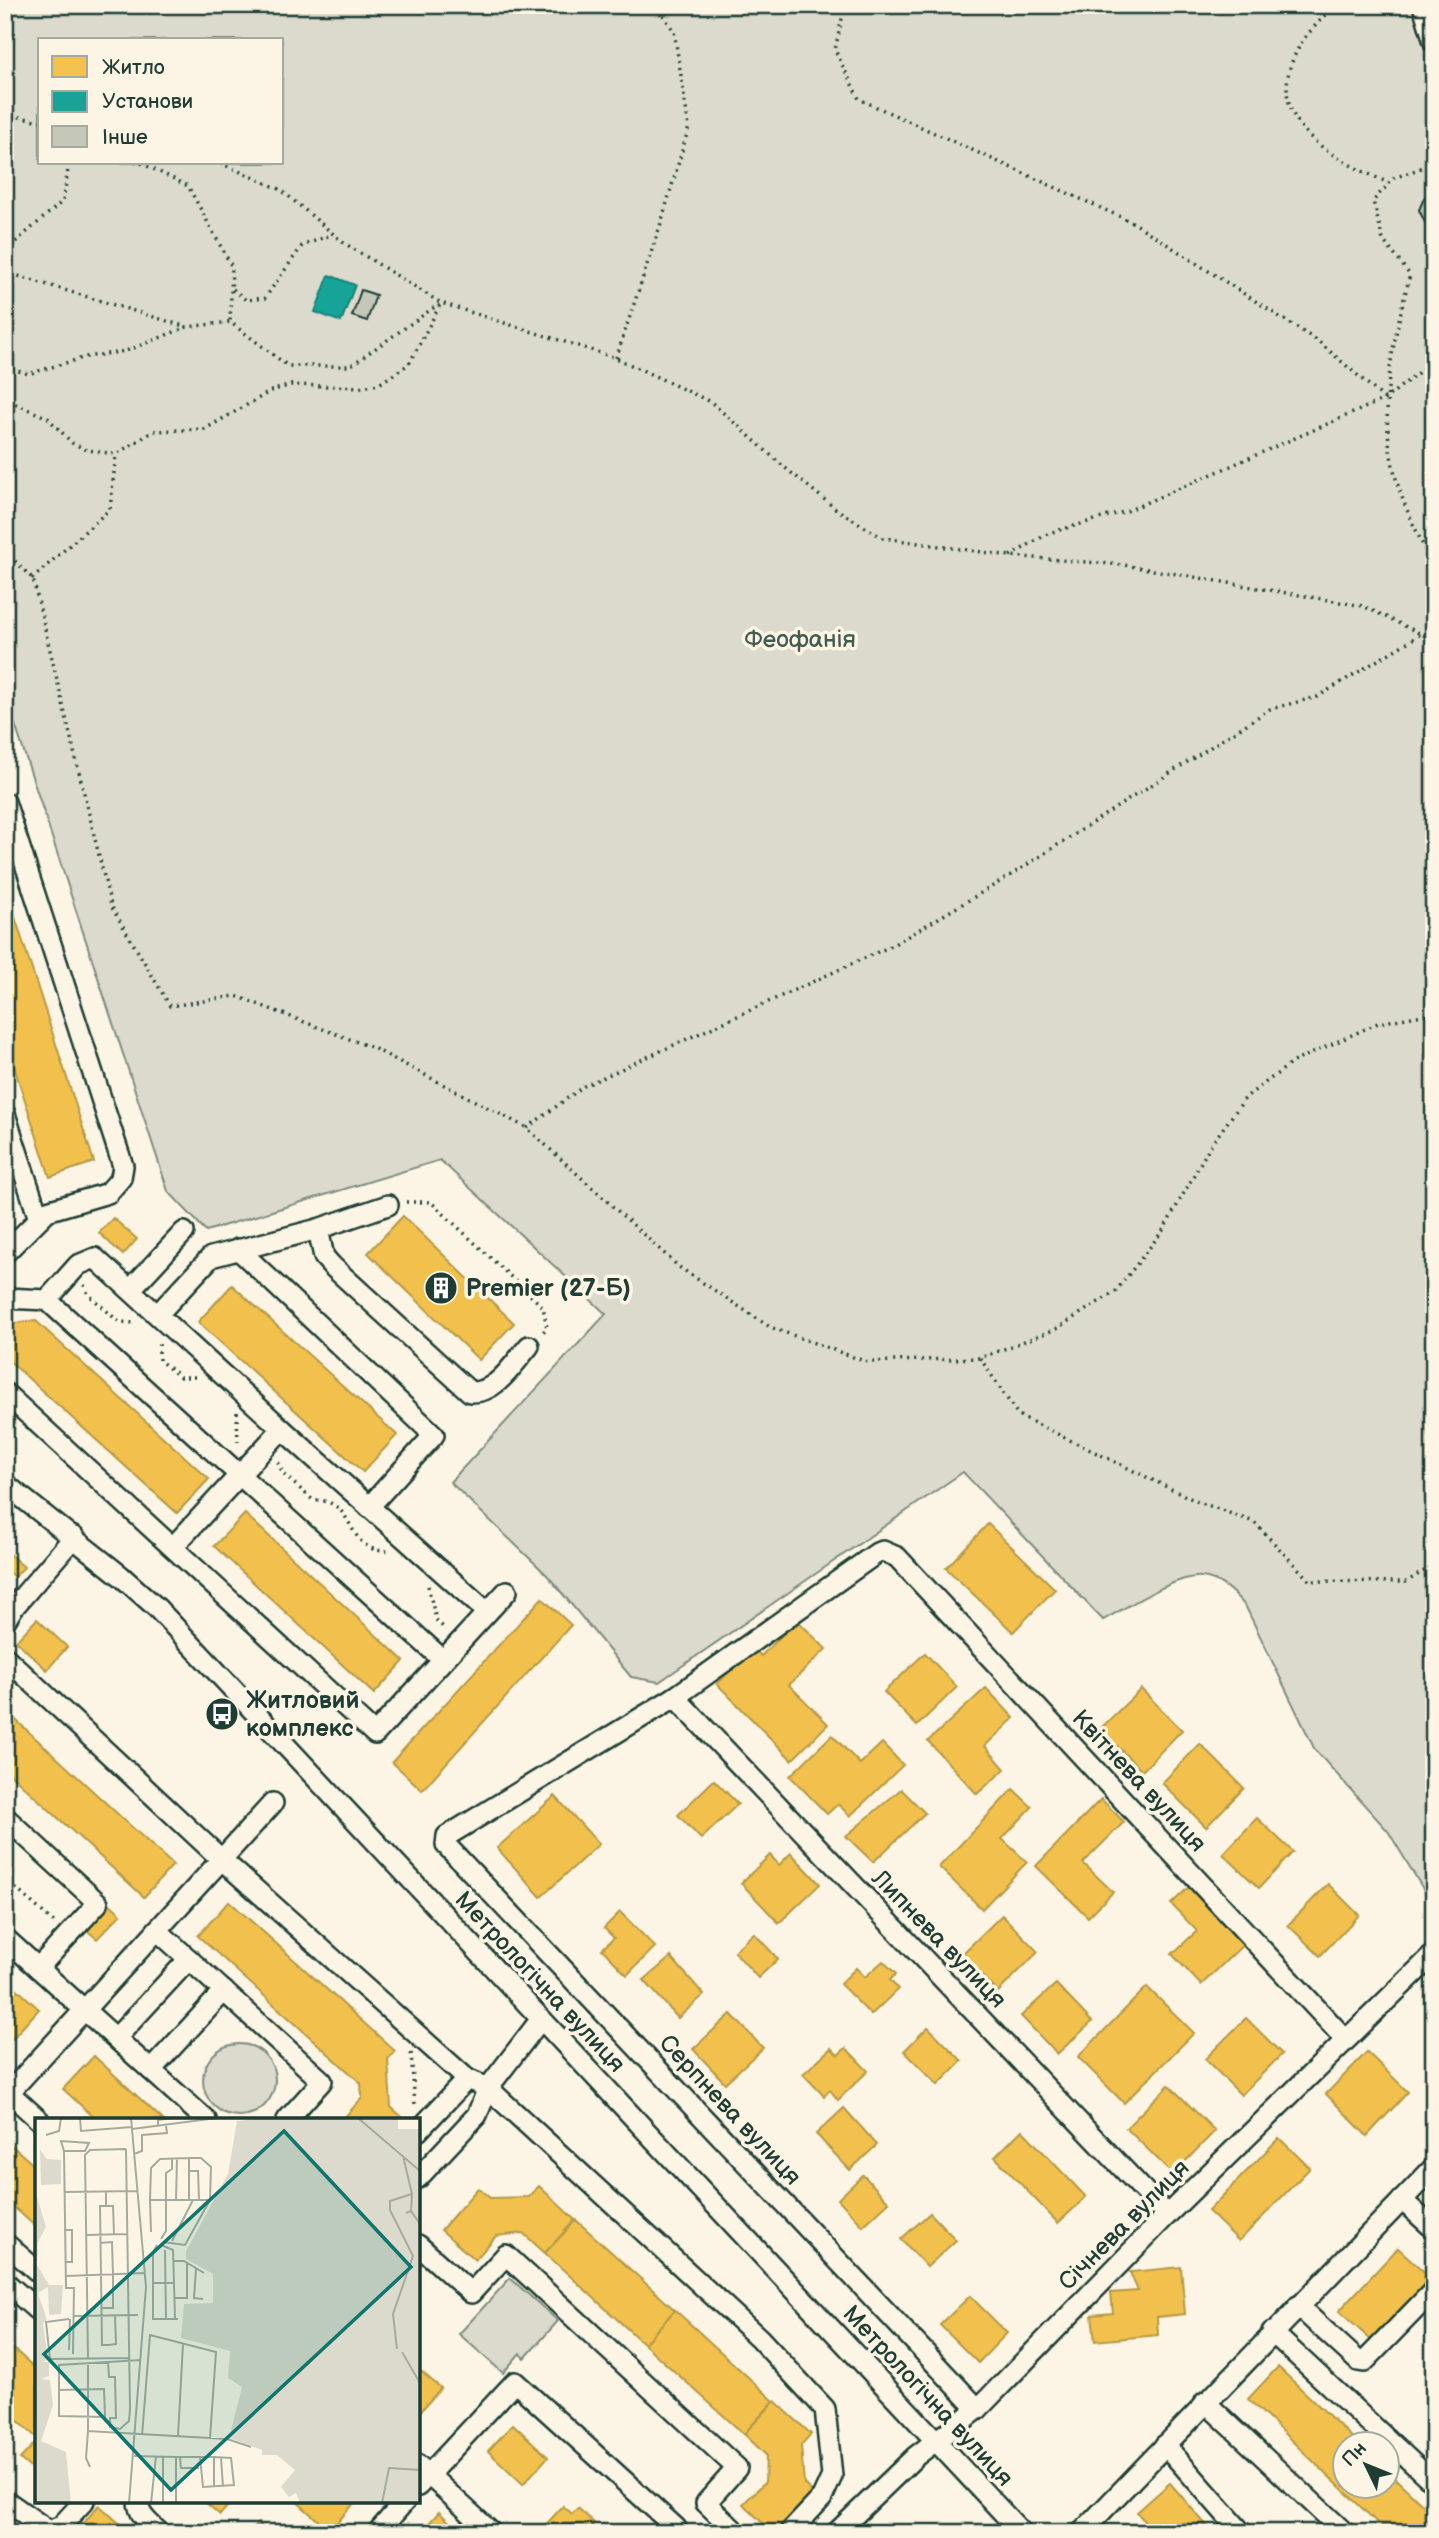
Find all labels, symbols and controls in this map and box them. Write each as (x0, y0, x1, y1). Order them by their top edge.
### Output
legend (38, 38, 284, 164)
text: Житло (102, 55, 165, 80)
text: Установи (102, 89, 193, 114)
text: Інше (102, 125, 148, 150)
park label: Феофанія (744, 625, 856, 654)
building icon: Premier (27-Б) (422, 1269, 460, 1307)
place label: Premier (27-Б) (466, 1274, 631, 1303)
place label: Житловий комплекс (246, 1686, 359, 1743)
bus stop icon: Житловий комплекс (203, 1695, 241, 1733)
street label: Квітнева вулиця (1066, 1704, 1212, 1858)
street label: Липнева вулиця (865, 1863, 1012, 2014)
street label: Метрологічна вулиця (449, 1886, 631, 2078)
street label: Серпнева вулиця (653, 2029, 807, 2191)
inset map (35, 2118, 420, 2503)
street label: Січнева вулиця (1053, 2154, 1195, 2296)
street label: Метрологічна вулиця (837, 2300, 1019, 2492)
north arrow (1330, 2430, 1400, 2500)
text: Пн (1338, 2437, 1372, 2472)

